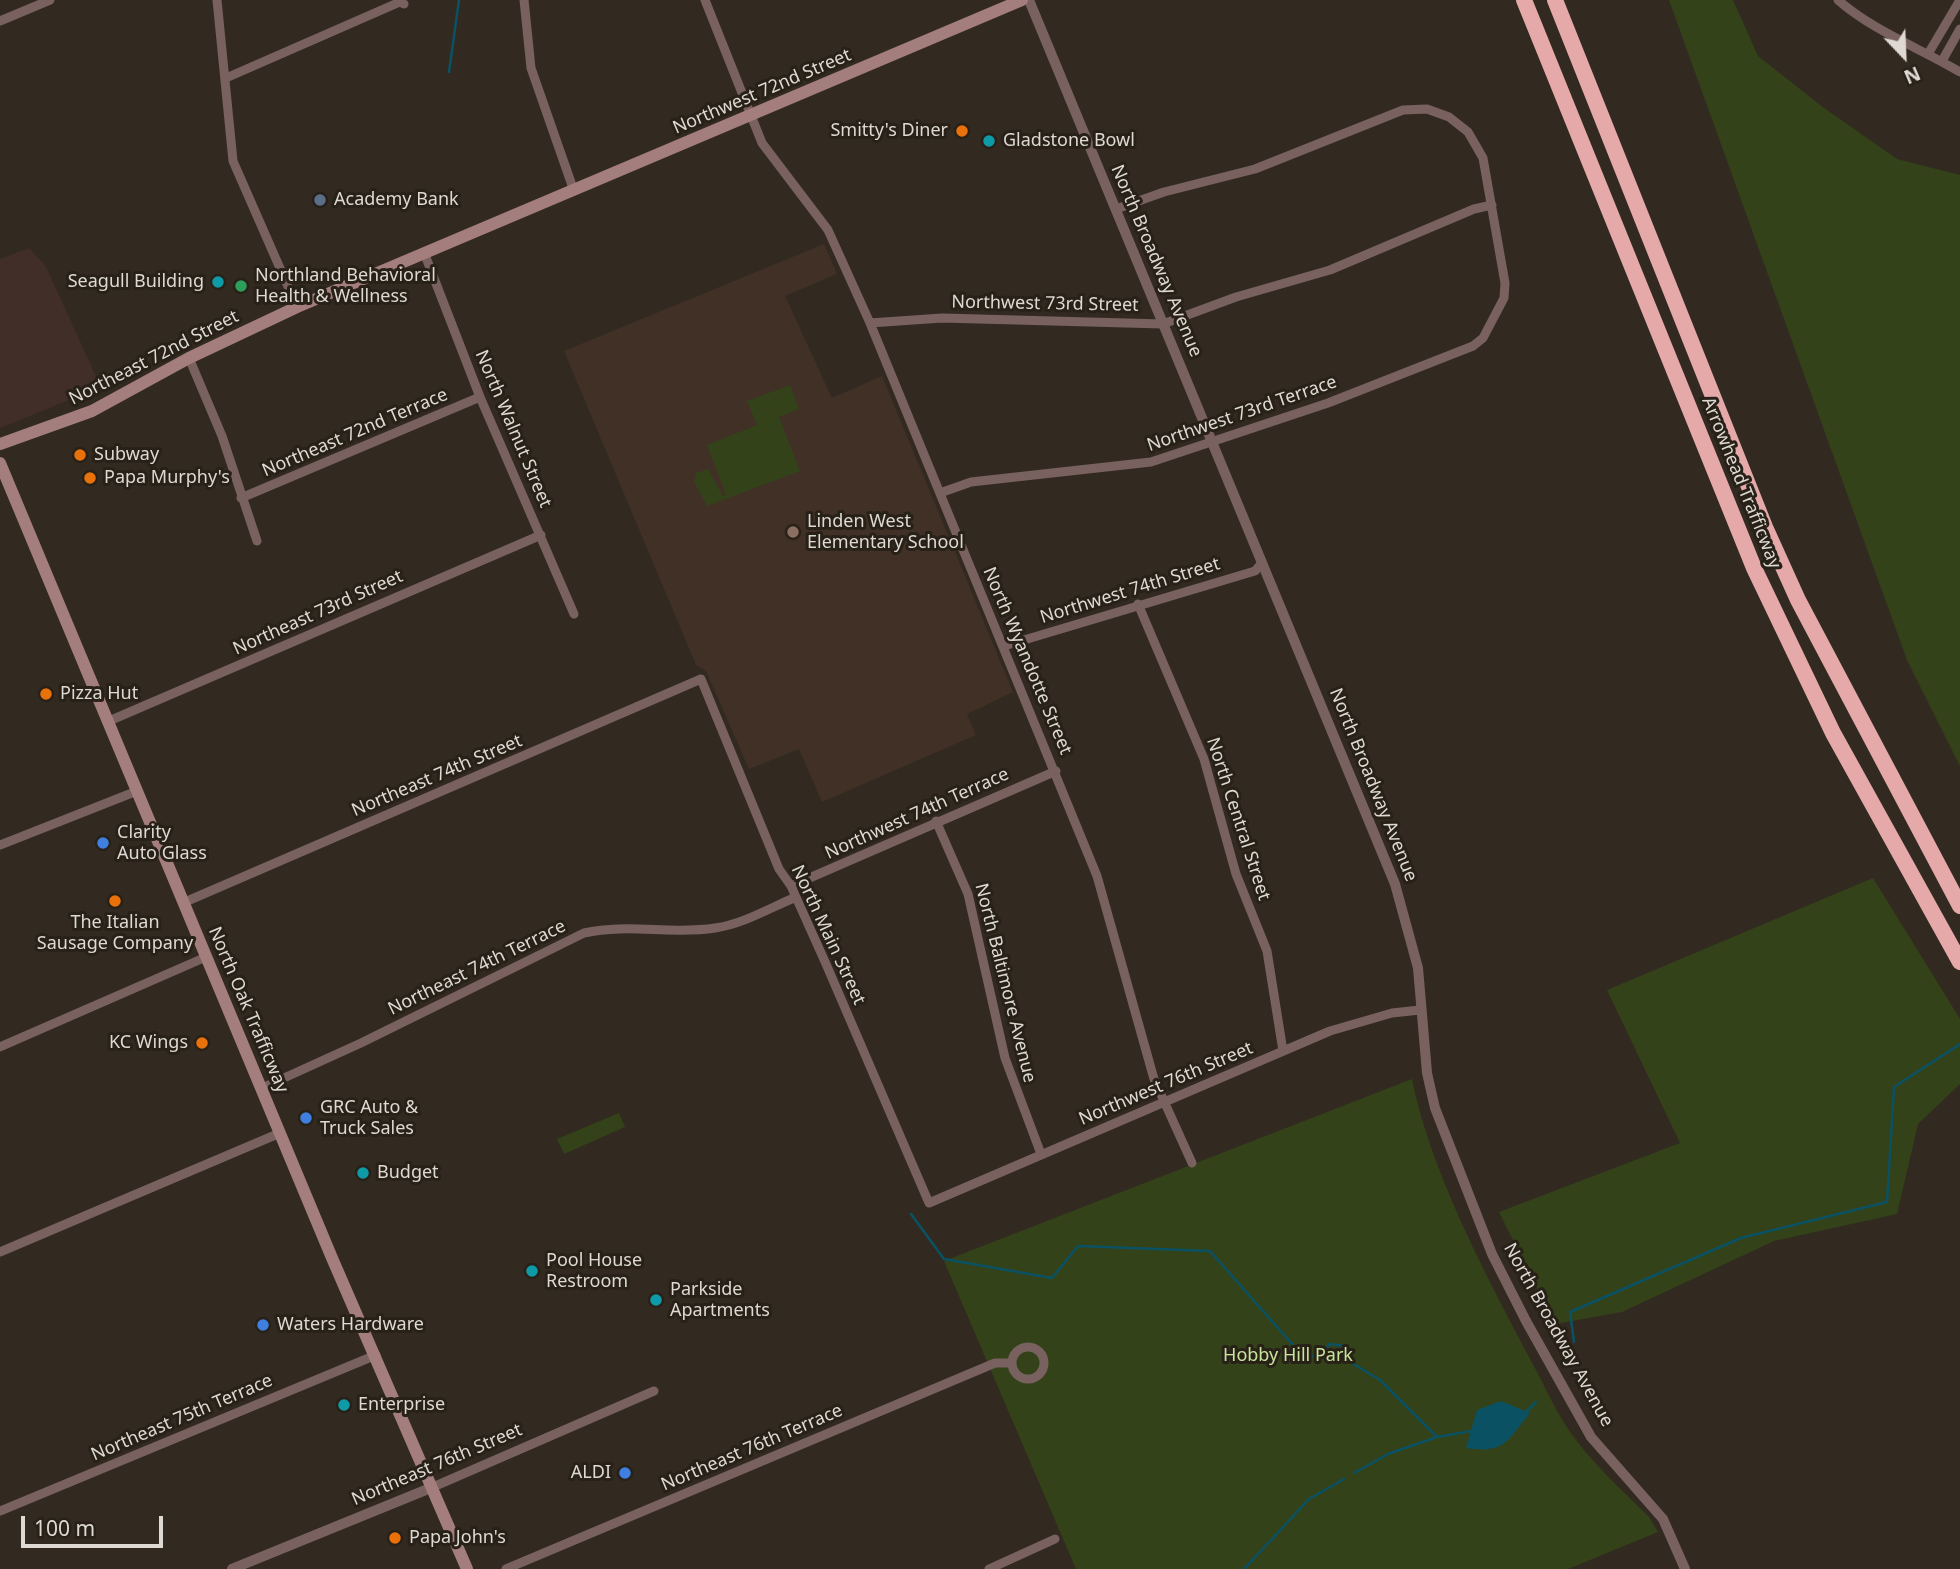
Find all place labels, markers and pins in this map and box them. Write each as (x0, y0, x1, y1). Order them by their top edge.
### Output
place label: Smitty's Diner (830, 120, 948, 142)
marker: Smitty's Diner (954, 123, 970, 139)
place label: Gladstone Bowl (1003, 130, 1135, 152)
marker: Gladstone Bowl (981, 133, 997, 149)
place label: Academy Bank (334, 189, 459, 211)
marker: Academy Bank (312, 192, 328, 208)
place label: Northland Behavioral Health & Wellness (255, 265, 436, 308)
place label: Seagull Building (68, 271, 204, 293)
marker: Seagull Building (210, 274, 226, 290)
marker: Northland Behavioral Health & Wellness (233, 278, 249, 294)
place label: Subway (94, 444, 159, 466)
marker: Subway (72, 447, 88, 463)
place label: Papa Murphy's (104, 467, 230, 489)
marker: Papa Murphy's (82, 470, 98, 486)
place label: Linden West Elementary School (807, 511, 964, 554)
marker: Linden West Elementary School (785, 524, 801, 540)
place label: Pizza Hut (60, 683, 138, 705)
marker: Pizza Hut (38, 686, 54, 702)
place label: Clarity Auto Glass (117, 822, 207, 864)
marker: Clarity Auto Glass (95, 835, 111, 851)
marker: The Italian Sausage Company (107, 893, 123, 909)
place label: The Italian Sausage Company (37, 912, 193, 954)
place label: KC Wings (109, 1032, 188, 1054)
marker: KC Wings (194, 1035, 210, 1051)
place label: GRC Auto & Truck Sales (320, 1097, 418, 1140)
marker: GRC Auto & Truck Sales (298, 1110, 314, 1126)
place label: Budget (377, 1162, 439, 1184)
marker: Budget (355, 1165, 371, 1181)
place label: Pool House Restroom (546, 1250, 642, 1292)
marker: Pool House Restroom (524, 1263, 540, 1279)
place label: Parkside Apartments (670, 1279, 770, 1322)
marker: Parkside Apartments (648, 1292, 664, 1308)
place label: Waters Hardware (277, 1314, 424, 1336)
marker: Waters Hardware (255, 1317, 271, 1333)
place label: Enterprise (358, 1394, 445, 1416)
marker: Enterprise (336, 1397, 352, 1413)
place label: ALDI (571, 1462, 611, 1484)
marker: ALDI (617, 1465, 633, 1481)
place label: Papa John's (409, 1527, 506, 1549)
marker: Papa John's (387, 1530, 403, 1546)

